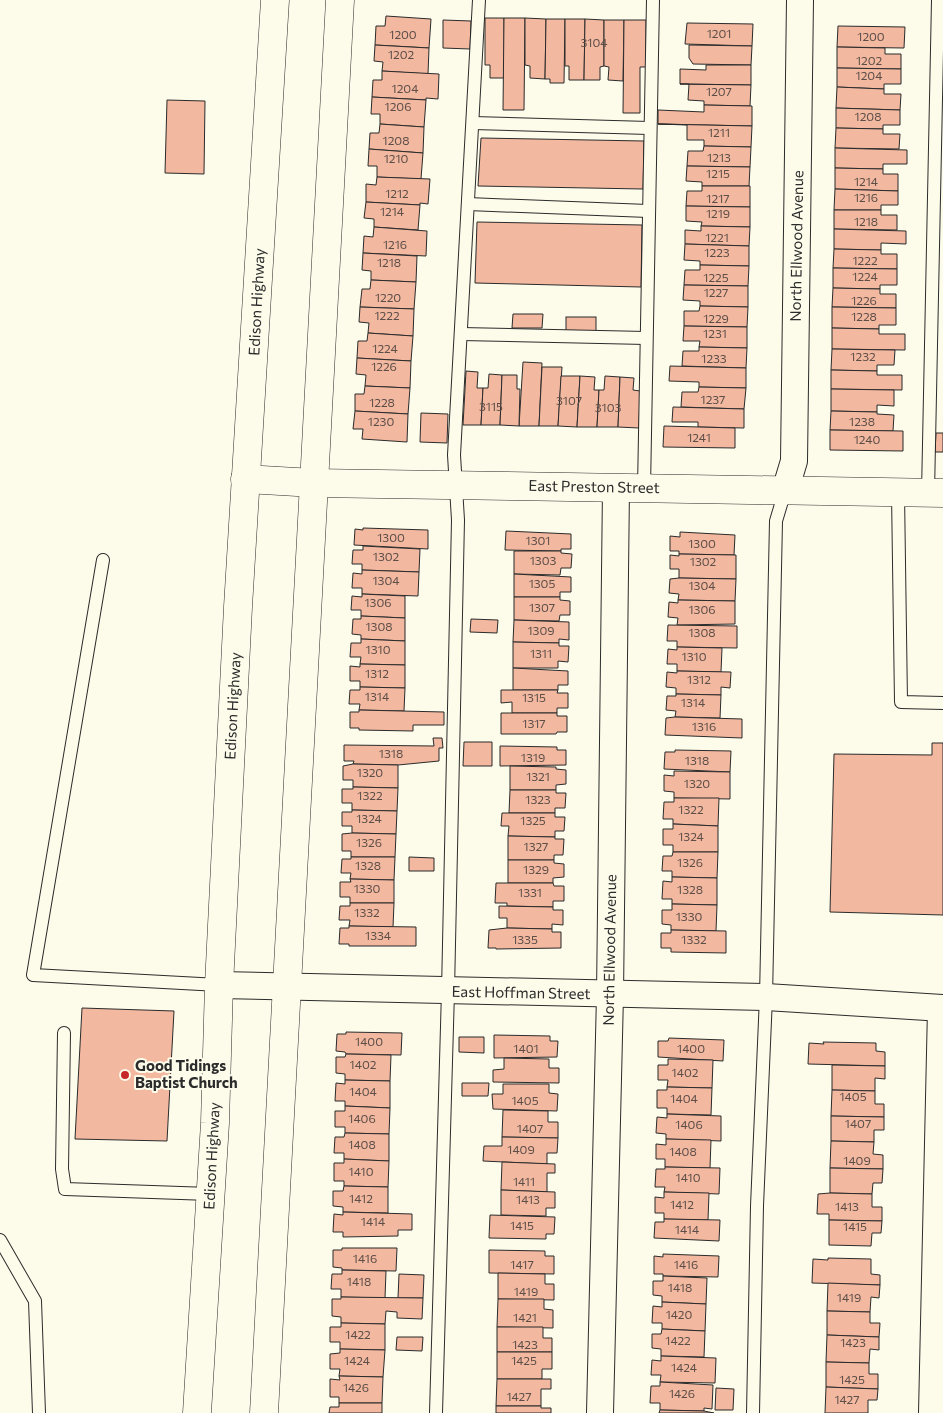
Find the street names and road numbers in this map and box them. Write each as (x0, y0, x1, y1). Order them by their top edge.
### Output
street label: North Ellwood Avenue (786, 170, 806, 322)
street label: Edison Highway (244, 248, 268, 356)
street label: East Preston Street (528, 476, 660, 496)
street label: Edison Highway (220, 652, 244, 760)
street label: North Ellwood Avenue (599, 874, 619, 1026)
street label: East Hoffman Street (451, 982, 591, 1002)
street label: Edison Highway (199, 1102, 223, 1210)

